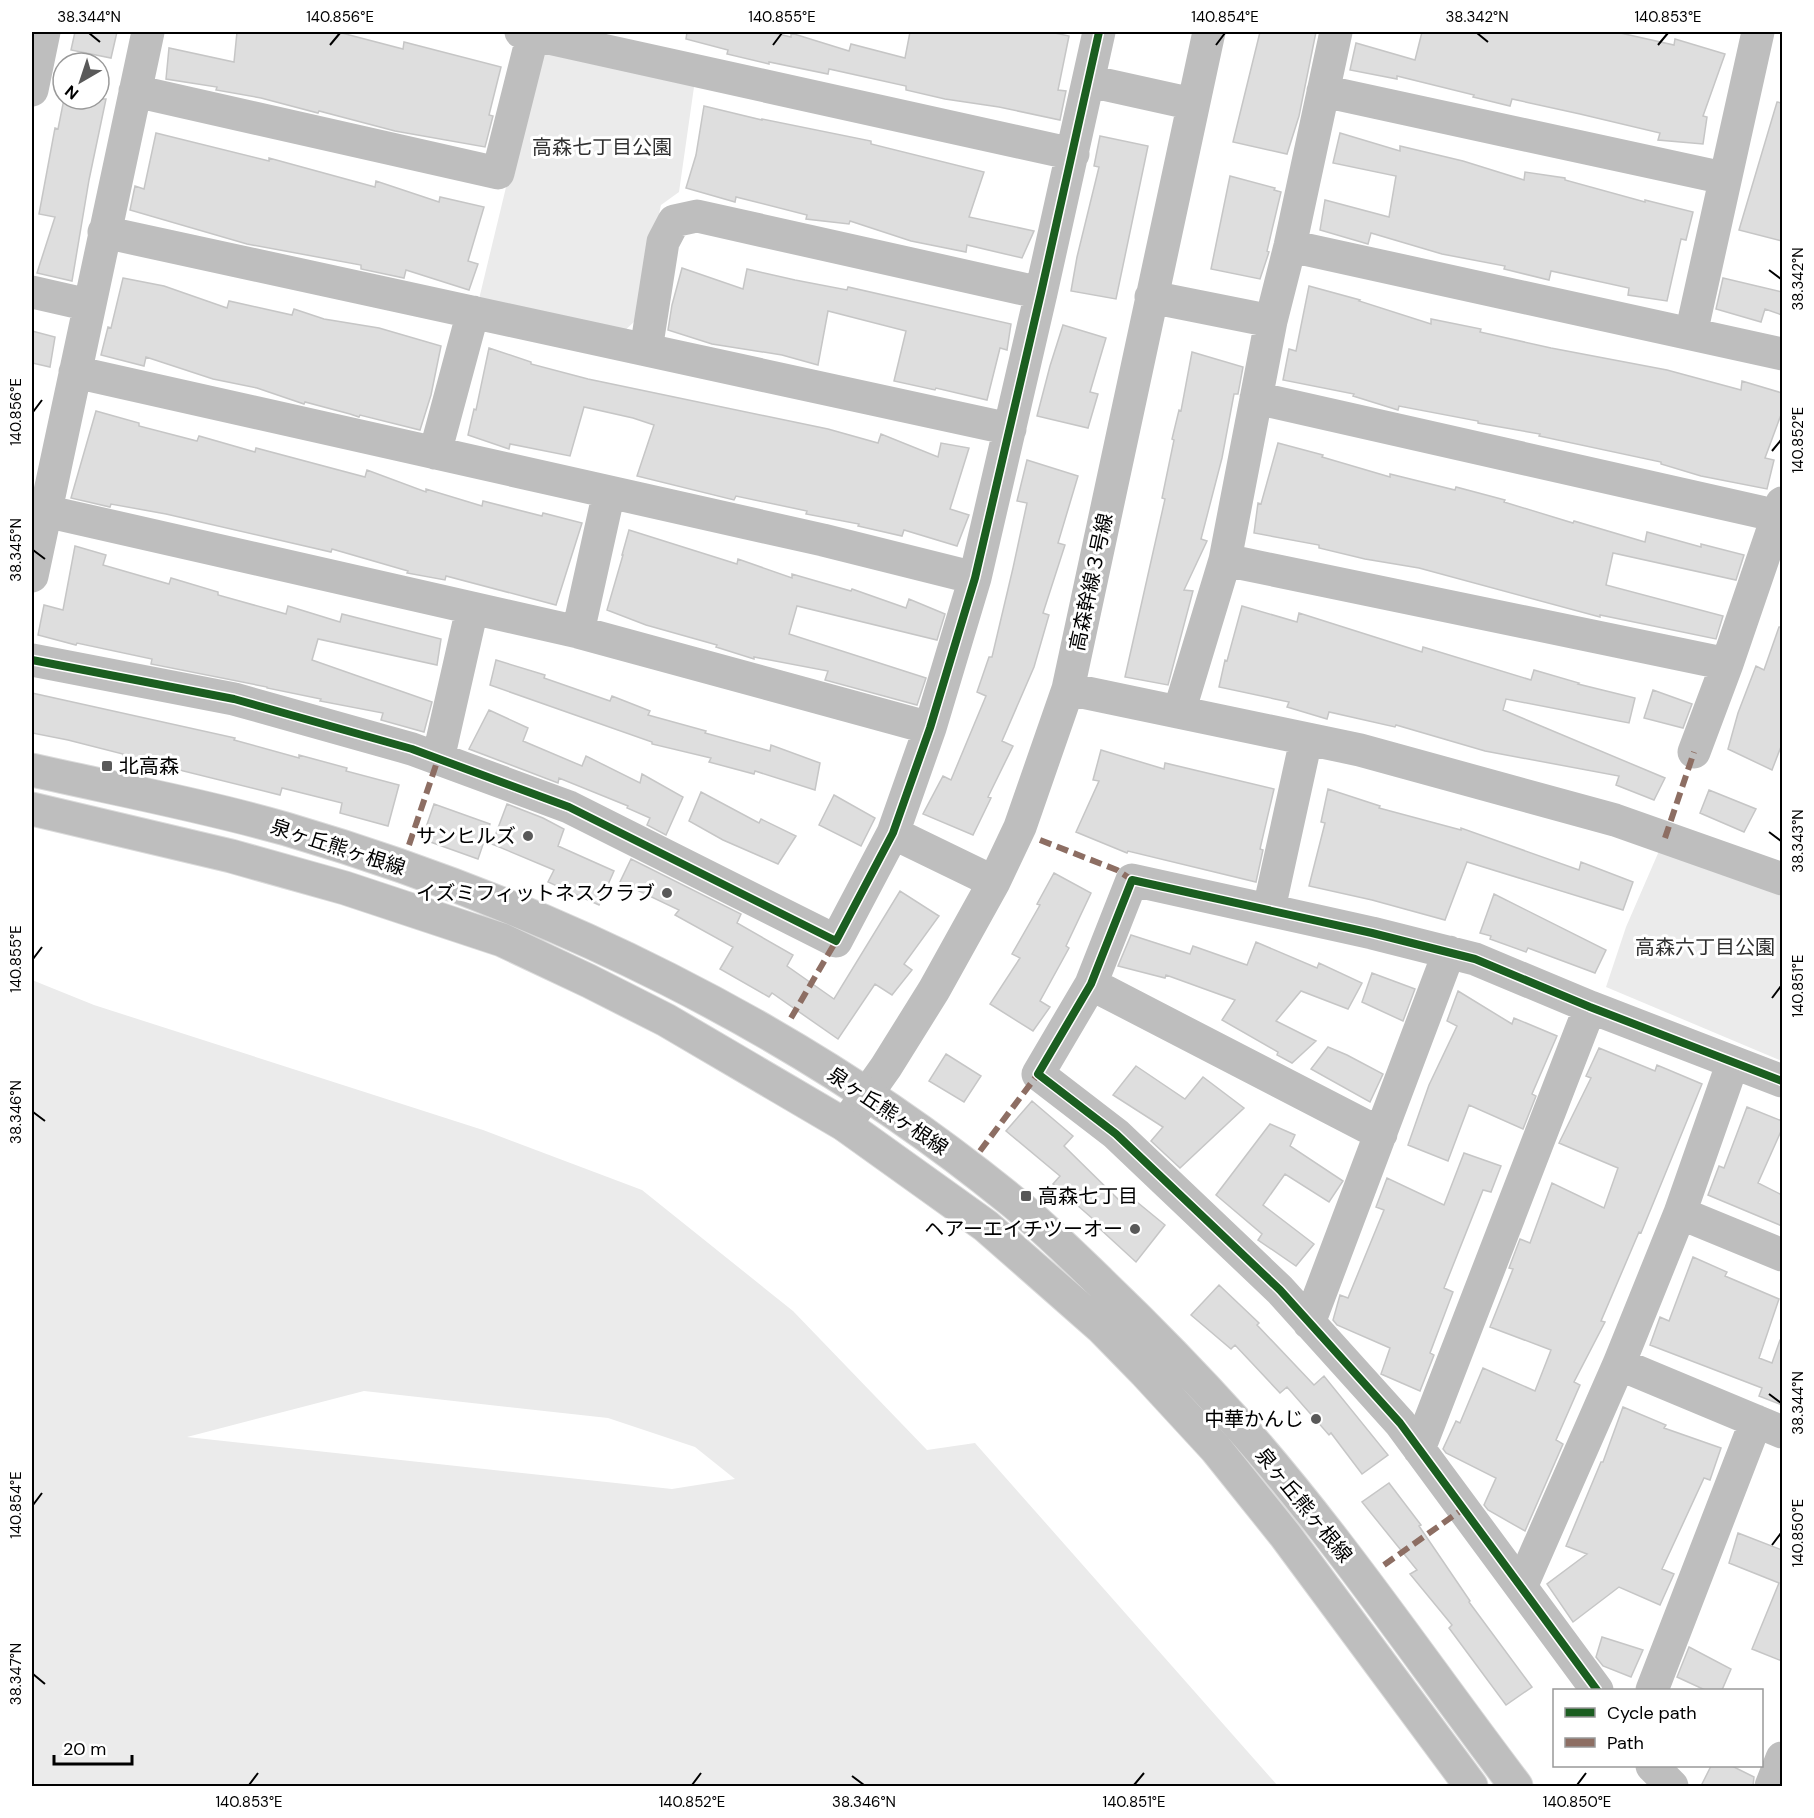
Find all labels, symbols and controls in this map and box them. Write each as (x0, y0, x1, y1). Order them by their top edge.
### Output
text: 38.344°N (57, 7, 121, 27)
text: 140.856°E (306, 7, 374, 27)
text: 140.855°E (748, 7, 816, 27)
text: 140.854°E (1191, 7, 1259, 27)
text: 38.342°N (1445, 7, 1509, 27)
text: 140.853°E (1634, 7, 1702, 27)
north arrow (51, 51, 111, 111)
text: N (61, 80, 83, 104)
park label: 高森七丁目公園 (532, 134, 672, 160)
text: 38.342°N (1788, 247, 1808, 311)
text: 140.856°E (6, 378, 26, 446)
text: 140.852°E (1788, 407, 1808, 473)
street label: 高森幹線３号線 (1064, 511, 1118, 653)
text: 38.345°N (6, 518, 26, 582)
place label: 北高森 (119, 753, 179, 779)
marker: 北高森 (100, 759, 114, 773)
text: 38.343°N (1788, 809, 1808, 873)
street label: 泉ヶ丘熊ヶ根線 (267, 813, 409, 881)
place label: サンヒルズ (416, 823, 516, 849)
marker: サンヒルズ (521, 829, 535, 843)
place label: イズミフィットネスクラブ (416, 880, 655, 906)
marker: イズミフィットネスクラブ (660, 886, 674, 900)
text: 140.855°E (6, 925, 26, 993)
park label: 高森六丁目公園 (1635, 934, 1775, 960)
text: 140.851°E (1788, 955, 1808, 1018)
street label: 泉ヶ丘熊ヶ根線 (823, 1061, 953, 1161)
text: 38.346°N (6, 1080, 26, 1144)
place label: 高森七丁目 (1038, 1183, 1138, 1209)
marker: 高森七丁目 (1019, 1189, 1033, 1203)
place label: ヘアーエイチツーオー (924, 1216, 1123, 1242)
marker: ヘアーエイチツーオー (1128, 1222, 1142, 1236)
text: 38.344°N (1788, 1371, 1808, 1435)
place label: 中華かんじ (1204, 1406, 1304, 1432)
marker: 中華かんじ (1309, 1412, 1323, 1426)
street label: 泉ヶ丘熊ヶ根線 (1250, 1442, 1358, 1568)
text: 140.854°E (6, 1471, 26, 1539)
text: 140.850°E (1788, 1499, 1808, 1567)
text: 38.347°N (6, 1643, 26, 1705)
legend (1553, 1689, 1763, 1767)
text: Cycle path (1607, 1701, 1697, 1725)
scale bar (54, 1728, 132, 1766)
text: Path (1607, 1731, 1644, 1755)
text: 20 m (63, 1737, 106, 1761)
text: 140.853°E (215, 1792, 283, 1812)
text: 140.852°E (659, 1792, 725, 1812)
text: 38.346°N (832, 1792, 896, 1812)
text: 140.851°E (1103, 1792, 1166, 1812)
text: 140.850°E (1543, 1792, 1611, 1812)

